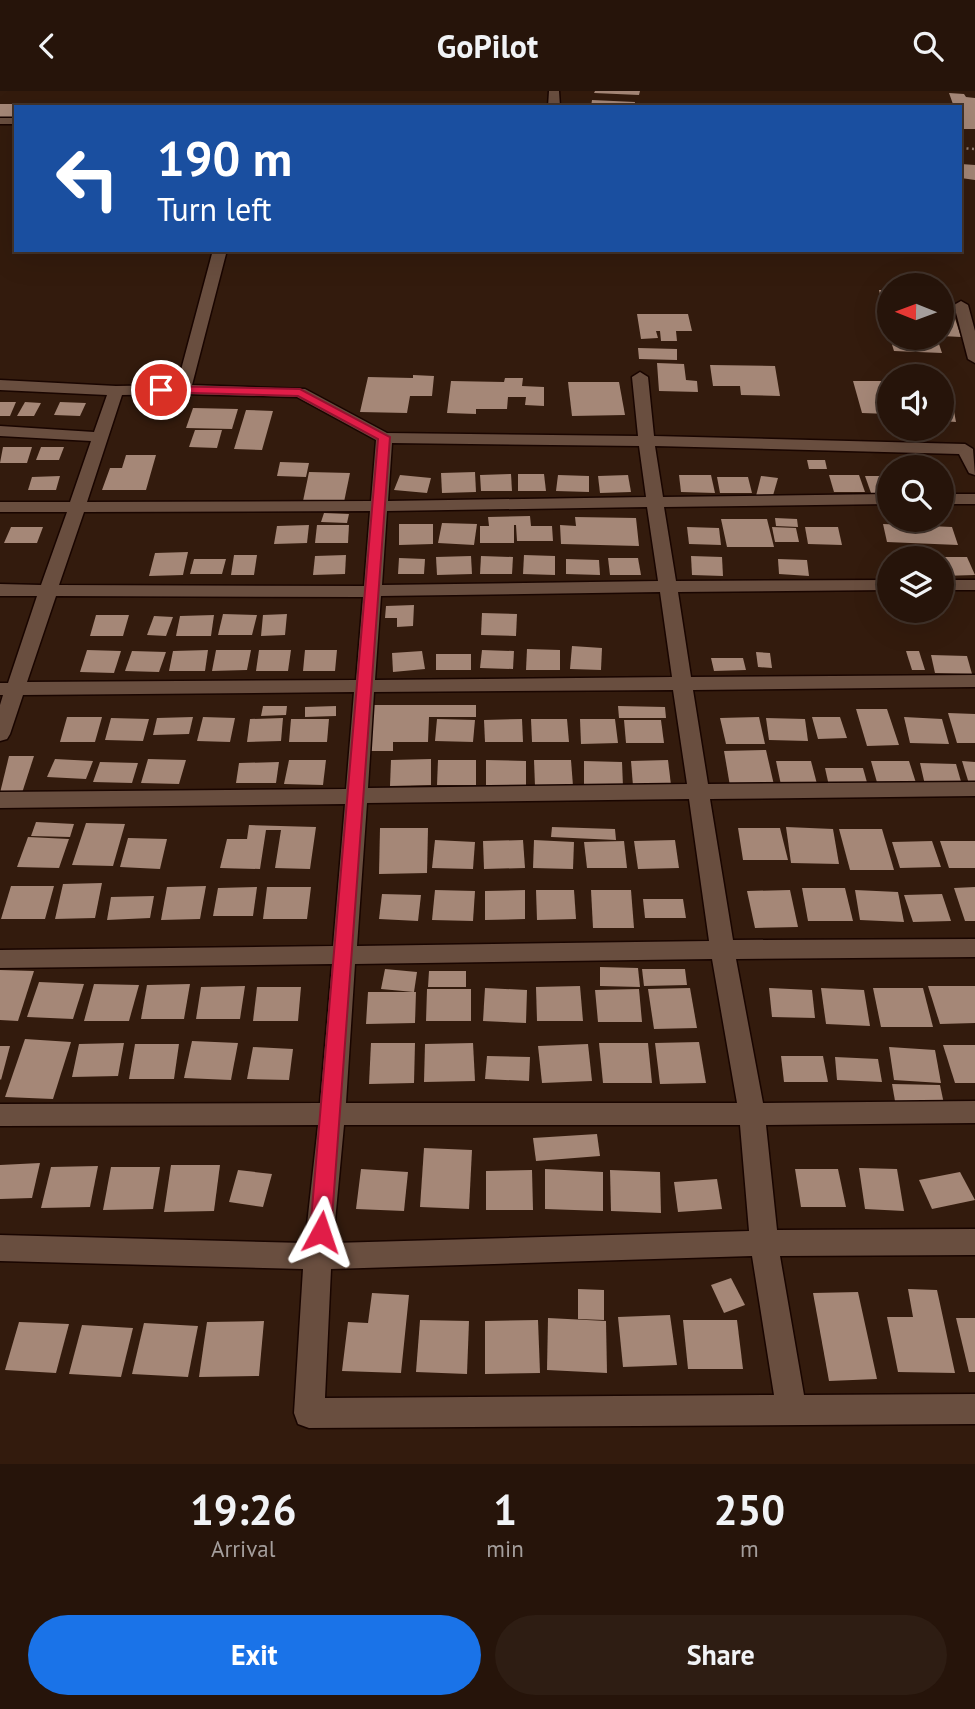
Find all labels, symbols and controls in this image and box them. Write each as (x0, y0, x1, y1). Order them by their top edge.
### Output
text: GoPilot (437, 25, 538, 67)
icon: back (28, 27, 66, 65)
icon: search (909, 27, 947, 65)
text: 190 m (157, 126, 292, 190)
icon: left (42, 133, 133, 224)
text: Turn left (157, 188, 272, 230)
north arrow (877, 273, 954, 350)
map controls (877, 273, 954, 623)
pin (131, 360, 191, 420)
button: sound (877, 364, 954, 441)
icon: arrive (142, 371, 180, 409)
button: search (877, 455, 954, 532)
button: layers (877, 546, 954, 623)
position arrow (284, 1195, 358, 1269)
text: 19:26 (190, 1482, 296, 1537)
text: 1 (493, 1482, 517, 1537)
text: 250 (714, 1482, 785, 1537)
text: Arrival (211, 1534, 275, 1563)
text: min (486, 1534, 524, 1563)
text: m (740, 1534, 759, 1563)
button: Exit (28, 1615, 481, 1695)
button: Share (495, 1615, 947, 1695)

